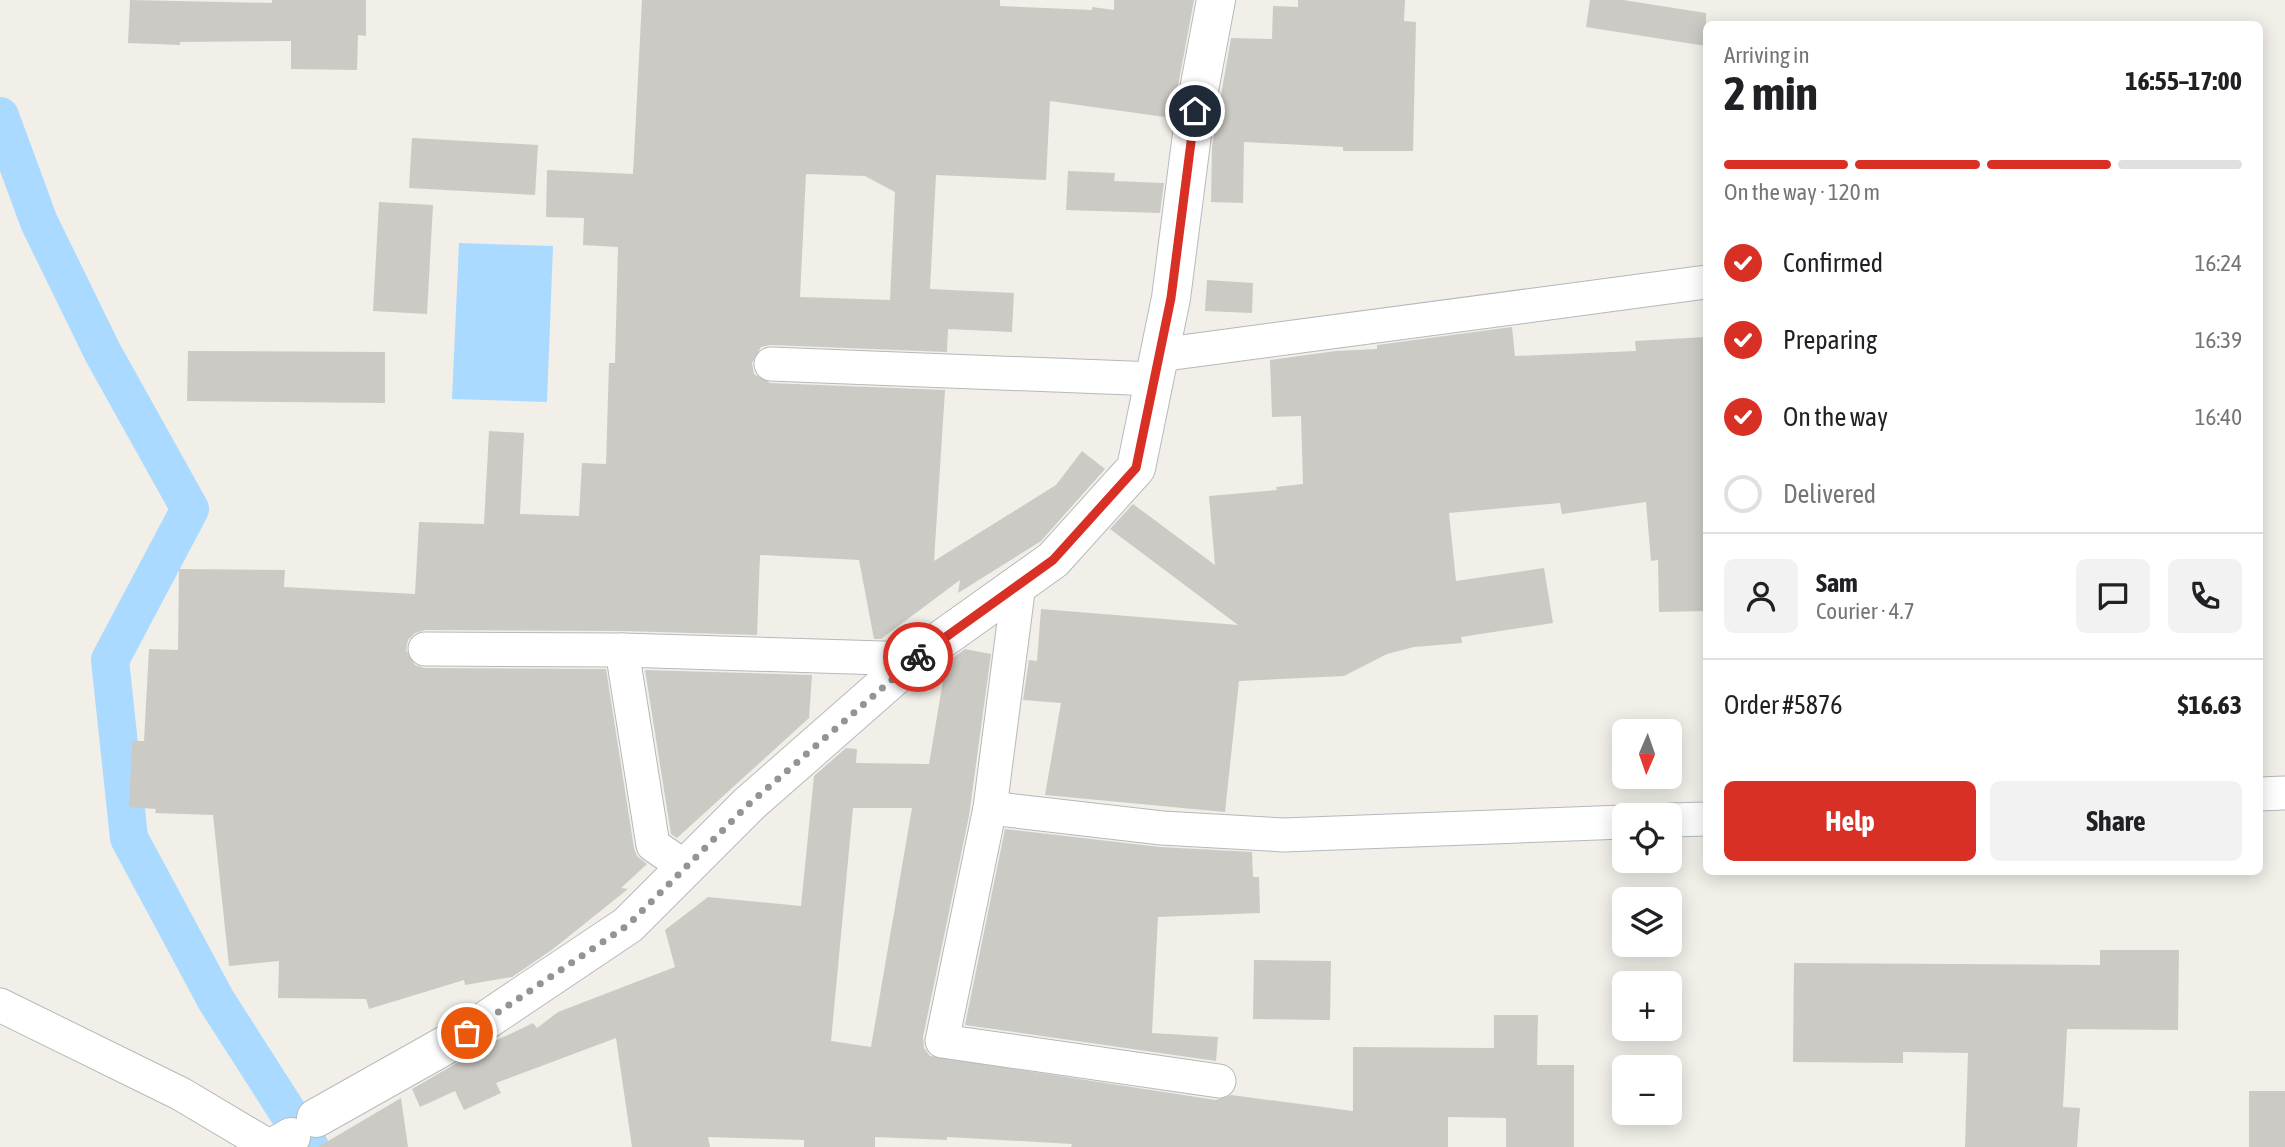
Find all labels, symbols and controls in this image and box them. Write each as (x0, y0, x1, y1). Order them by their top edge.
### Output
text: Arriving in (1724, 42, 1810, 68)
text: 16:55–17:00 (2125, 66, 2242, 96)
text: 2 min (1724, 67, 1818, 120)
pin (1165, 81, 1225, 141)
icon: home (1176, 92, 1214, 130)
text: On the way · 120 m (1724, 179, 1880, 205)
icon: check (1724, 244, 1762, 282)
text: Confirmed (1783, 248, 1883, 278)
text: 16:24 (2195, 250, 2242, 276)
icon: check (1724, 321, 1762, 359)
text: Preparing (1783, 325, 1877, 355)
text: 16:39 (2195, 327, 2242, 353)
icon: check (1724, 398, 1762, 436)
text: On the way (1783, 402, 1888, 432)
text: 16:40 (2195, 404, 2242, 430)
text: Delivered (1783, 479, 1876, 509)
button: person (1724, 559, 1798, 633)
button: chat (2076, 559, 2150, 633)
button: phone (2168, 559, 2242, 633)
text: Sam (1816, 568, 1858, 598)
text: Courier · 4.7 (1816, 598, 1915, 624)
courier (883, 622, 953, 692)
icon: bike (899, 638, 937, 676)
text: Order #5876 (1724, 690, 1843, 720)
text: $16.63 (2178, 690, 2242, 720)
north arrow (1612, 719, 1682, 789)
map controls (1612, 719, 1682, 1125)
button: Help (1724, 781, 1976, 861)
button: Share (1990, 781, 2242, 861)
button: locate (1612, 803, 1682, 873)
button: layers (1612, 887, 1682, 957)
button: + (1612, 971, 1682, 1041)
pin (437, 1003, 497, 1063)
icon: bag (448, 1014, 486, 1052)
button: − (1612, 1055, 1682, 1125)

